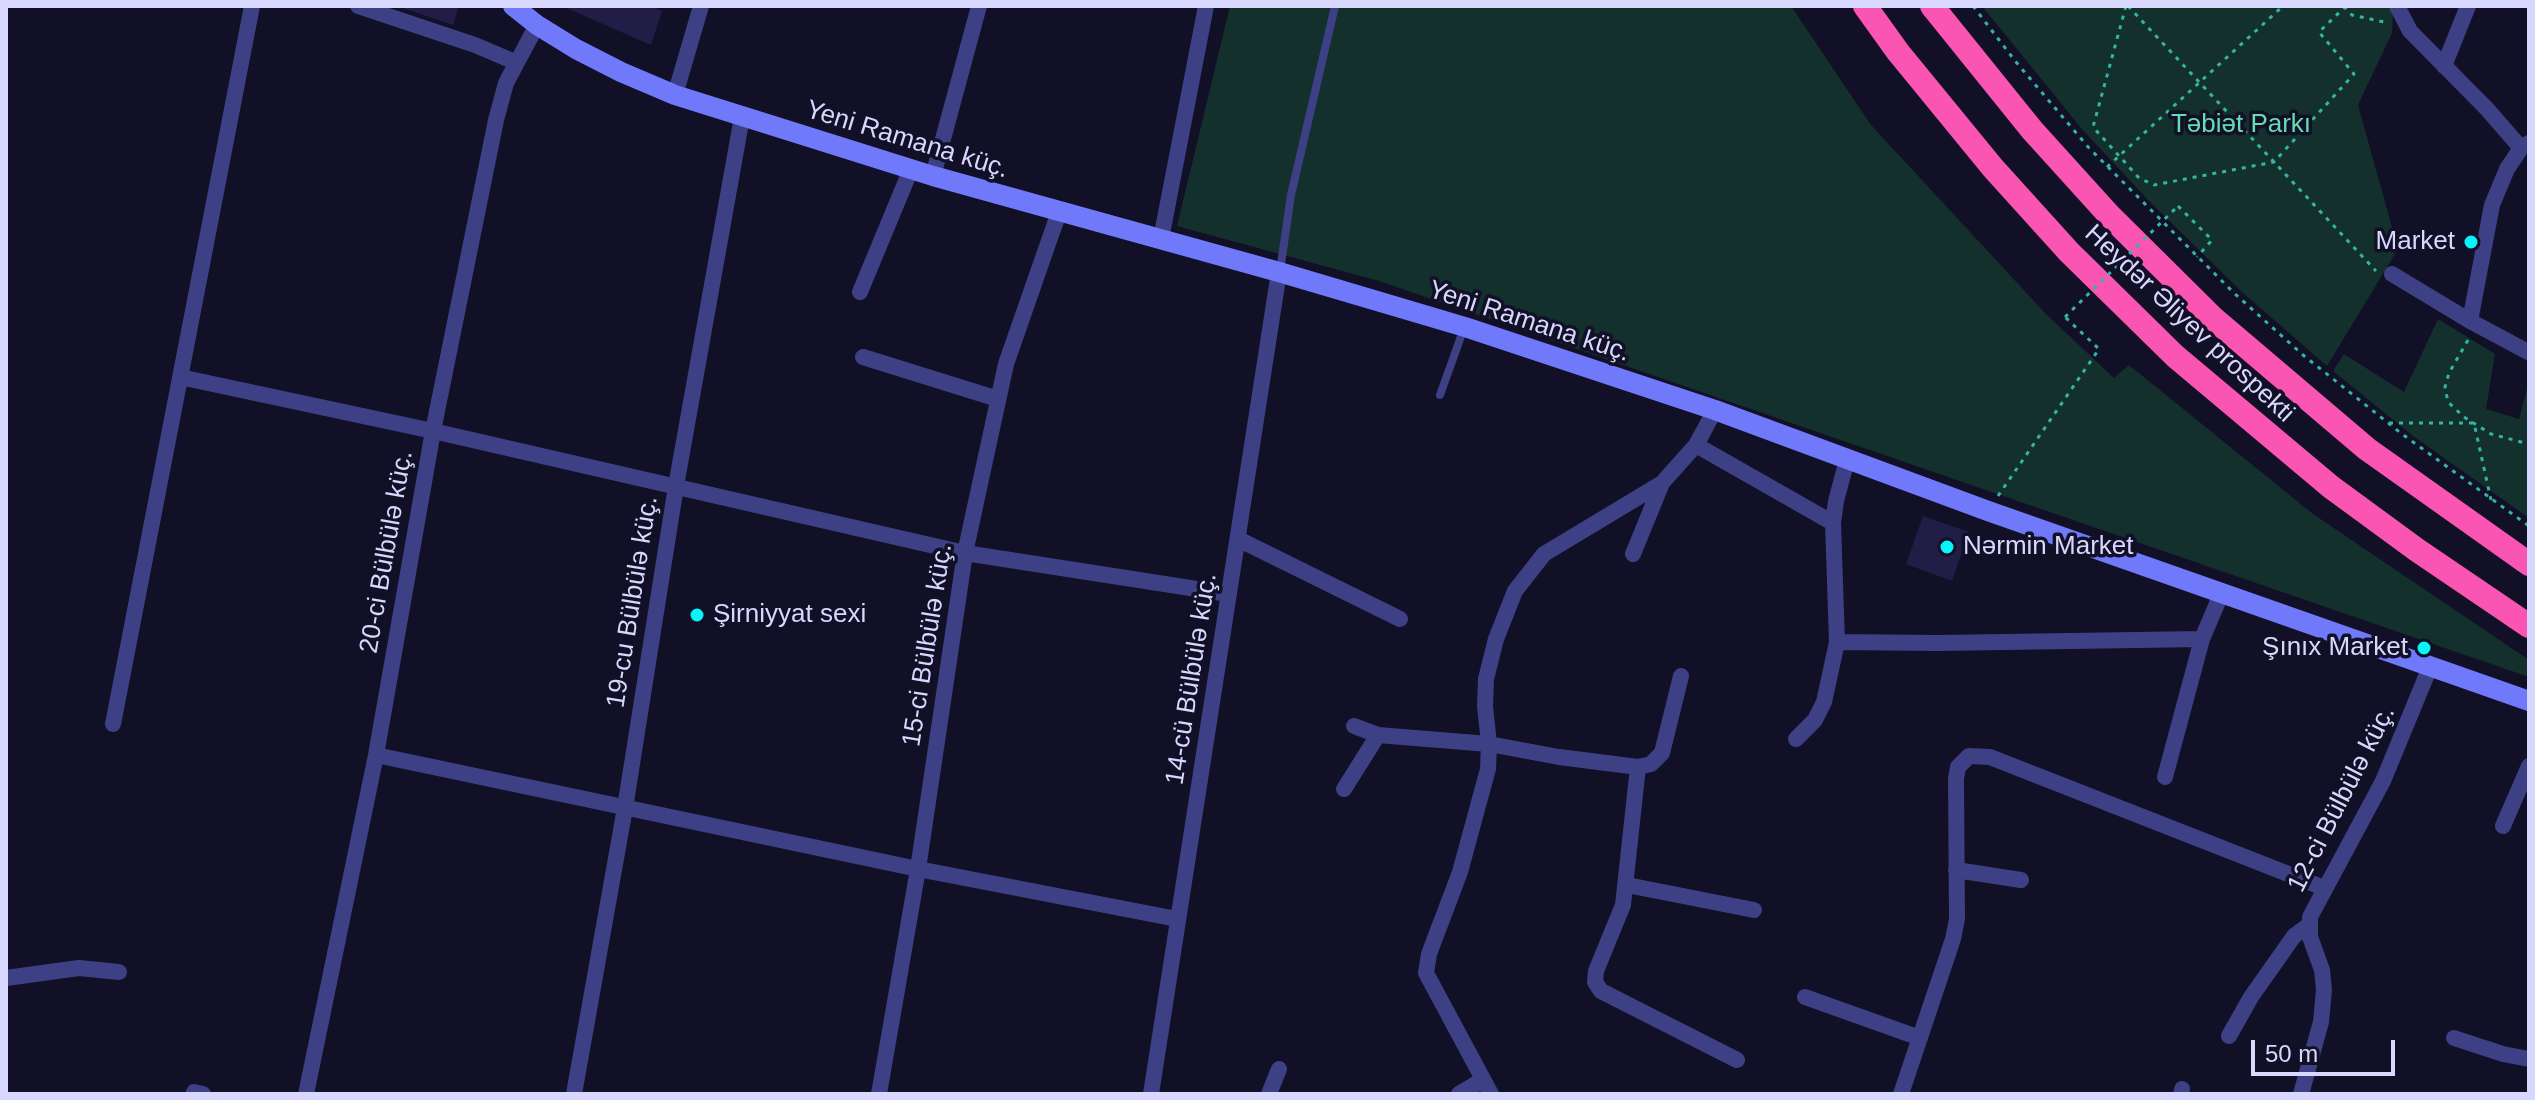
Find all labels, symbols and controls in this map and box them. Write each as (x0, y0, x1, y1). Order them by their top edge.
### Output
street label: Yeni Ramana küç. (802, 94, 1012, 186)
park label: Təbiət Parkı (2171, 109, 2311, 141)
street label: Heydər Əliyev prospekti (2078, 219, 2300, 429)
place label: Market (2376, 226, 2455, 258)
marker: Market (2462, 233, 2480, 251)
street label: Yeni Ramana küç. (1424, 275, 1634, 369)
street label: 20-ci Bülbülə küç. (354, 448, 420, 656)
street label: 19-cu Bülbülə küç. (601, 494, 665, 710)
place label: Nərmin Market (1963, 531, 2133, 563)
marker: Nərmin Market (1938, 538, 1956, 556)
street label: 15-ci Bülbülə küç. (897, 541, 959, 749)
street label: 14-cü Bülbülə küç. (1160, 571, 1224, 787)
place label: Şirniyyat sexi (713, 599, 866, 631)
marker: Şirniyyat sexi (688, 606, 706, 624)
place label: Şınıx Market (2262, 632, 2408, 664)
marker: Şınıx Market (2415, 639, 2433, 657)
street label: 12-ci Bülbülə küç. (2282, 700, 2402, 898)
scale bar (2255, 1024, 2399, 1074)
text: 50 m (2265, 1040, 2318, 1067)

